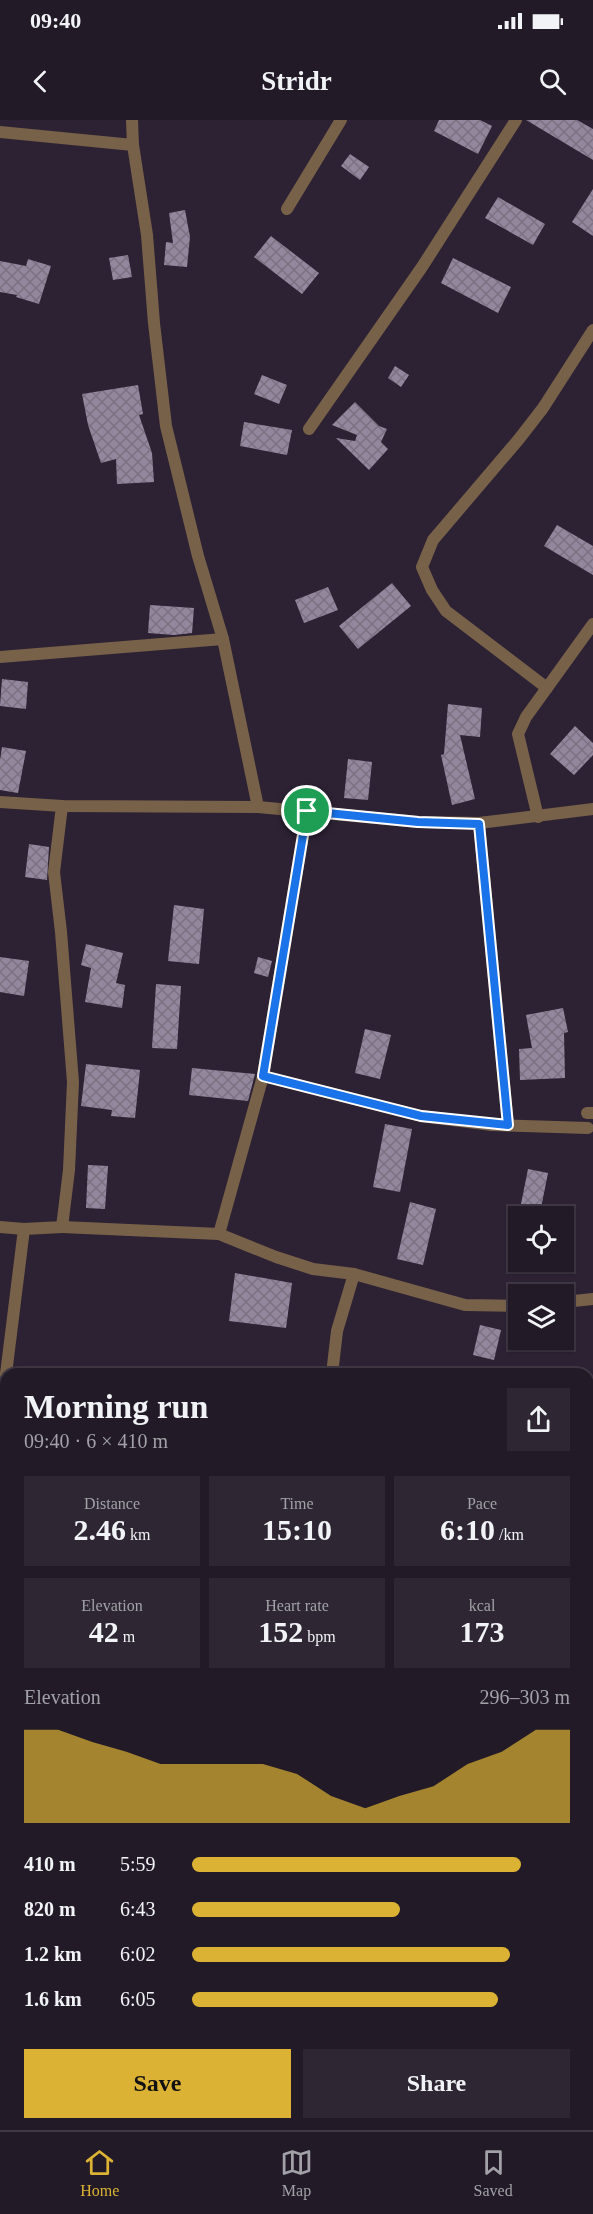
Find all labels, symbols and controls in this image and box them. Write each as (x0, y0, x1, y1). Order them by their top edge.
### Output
text: 09:40 (30, 8, 81, 33)
icon: back (24, 65, 57, 98)
icon: search (536, 65, 569, 98)
text: Stridr (261, 66, 332, 96)
pin (281, 785, 332, 836)
icon: arrive (290, 794, 323, 827)
map controls (508, 1206, 574, 1350)
button: locate (508, 1206, 574, 1272)
button: layers (508, 1284, 574, 1350)
button: share (507, 1388, 570, 1451)
text: Morning run (24, 1389, 208, 1425)
text: 09:40 · 6 × 410 m (24, 1430, 168, 1452)
text: Distance (84, 1495, 140, 1512)
text: Time (280, 1495, 314, 1512)
text: Pace (467, 1495, 497, 1512)
text: 2.46 (74, 1513, 126, 1546)
text: 15:10 (262, 1513, 332, 1546)
text: 6:10 (440, 1513, 495, 1546)
text: km (126, 1526, 150, 1543)
text: /km (495, 1526, 524, 1543)
text: Elevation (81, 1597, 143, 1614)
text: Heart rate (265, 1597, 329, 1614)
text: kcal (469, 1597, 495, 1614)
text: 42 (89, 1615, 119, 1648)
text: 152 (258, 1615, 303, 1648)
text: 173 (460, 1615, 505, 1648)
text: m (119, 1628, 135, 1645)
text: bpm (303, 1628, 336, 1645)
text: Elevation (24, 1686, 101, 1708)
text: 296–303 m (479, 1686, 570, 1708)
text: 410 m (24, 1853, 76, 1875)
text: 5:59 (120, 1853, 156, 1875)
text: 820 m (24, 1898, 76, 1920)
text: 6:43 (120, 1898, 156, 1920)
text: 1.2 km (24, 1943, 82, 1965)
text: 6:02 (120, 1943, 156, 1965)
text: 1.6 km (24, 1988, 82, 2010)
text: 6:05 (120, 1988, 156, 2010)
button: Save (24, 2049, 291, 2118)
button: Share (303, 2049, 570, 2118)
tab: Home (80, 2146, 119, 2200)
tab: Map (280, 2146, 313, 2200)
tab: Saved (474, 2146, 513, 2200)

